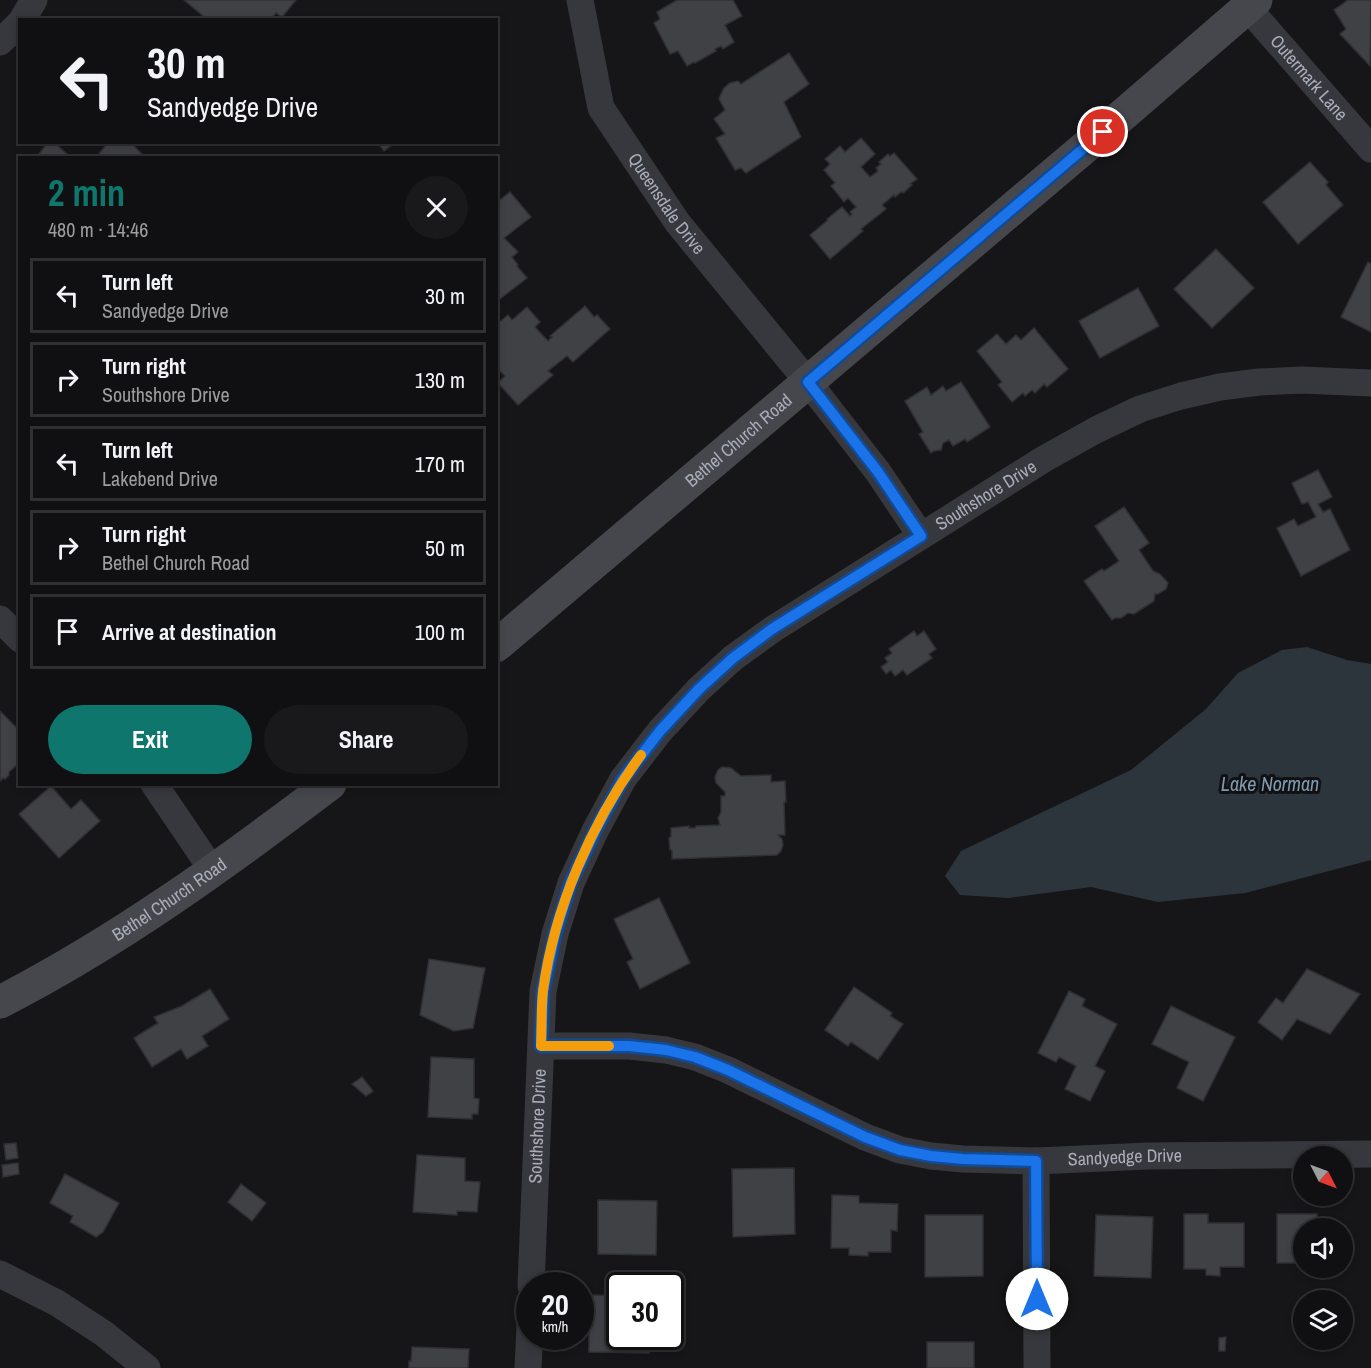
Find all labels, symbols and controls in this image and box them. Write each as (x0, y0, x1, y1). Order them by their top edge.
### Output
street label: Outermark Lane (1265, 29, 1354, 126)
text: 30 m (147, 35, 226, 91)
icon: left (48, 42, 126, 120)
text: Sandyedge Drive (147, 89, 318, 125)
pin (1077, 106, 1128, 157)
icon: arrive (1086, 115, 1119, 148)
street label: Queensdale Drive (622, 148, 711, 259)
text: 2 min (48, 169, 125, 217)
button: close (405, 176, 468, 239)
text: 480 m · 14:46 (48, 216, 148, 243)
text: Turn left (102, 267, 173, 297)
icon: left (51, 279, 84, 312)
text: 30 m (425, 281, 465, 311)
text: Sandyedge Drive (102, 297, 229, 324)
text: Turn right (102, 351, 186, 381)
icon: right (51, 363, 84, 396)
text: 130 m (415, 365, 465, 395)
text: Southshore Drive (102, 381, 230, 408)
street label: Bethel Church Road (680, 388, 797, 493)
text: Turn left (102, 435, 173, 465)
icon: left (51, 447, 84, 480)
text: 170 m (415, 449, 465, 479)
street label: Southshore Drive (930, 454, 1041, 536)
text: Lakebend Drive (102, 465, 218, 492)
text: Turn right (102, 519, 186, 549)
icon: right (51, 531, 84, 564)
text: 50 m (425, 533, 465, 563)
text: Bethel Church Road (102, 549, 250, 576)
icon: arrive (51, 615, 84, 648)
text: Arrive at destination (102, 617, 276, 647)
text: 100 m (415, 617, 465, 647)
button: Exit (48, 705, 252, 774)
button: Share (264, 705, 468, 774)
water label: Lake Norman (1221, 770, 1319, 797)
street label: Bethel Church Road (107, 852, 231, 947)
street label: Southshore Drive (522, 1068, 552, 1184)
street label: Sandyedge Drive (1067, 1143, 1182, 1172)
north arrow (1293, 1146, 1353, 1206)
map controls (1293, 1146, 1353, 1350)
button: sound (1293, 1218, 1353, 1278)
position arrow (1005, 1267, 1069, 1331)
speed limit sign: 30 (606, 1272, 684, 1350)
text: 20 (541, 1284, 569, 1324)
button: layers (1293, 1290, 1353, 1350)
text: km/h (542, 1316, 568, 1337)

